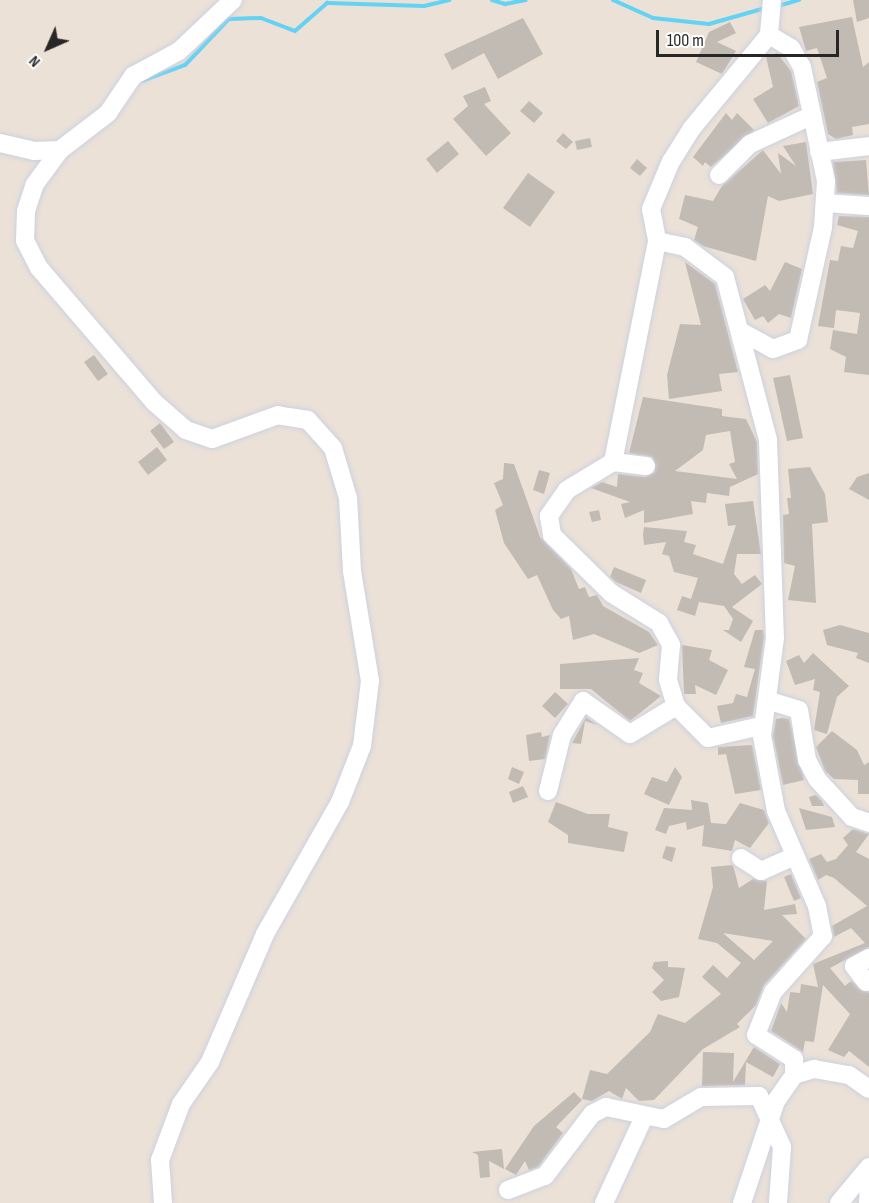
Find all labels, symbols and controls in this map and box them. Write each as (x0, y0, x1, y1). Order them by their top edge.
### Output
north arrow (18, 18, 78, 78)
scale bar (659, 18, 842, 56)
text: 100 m (667, 30, 704, 51)
text: N (25, 51, 45, 71)

